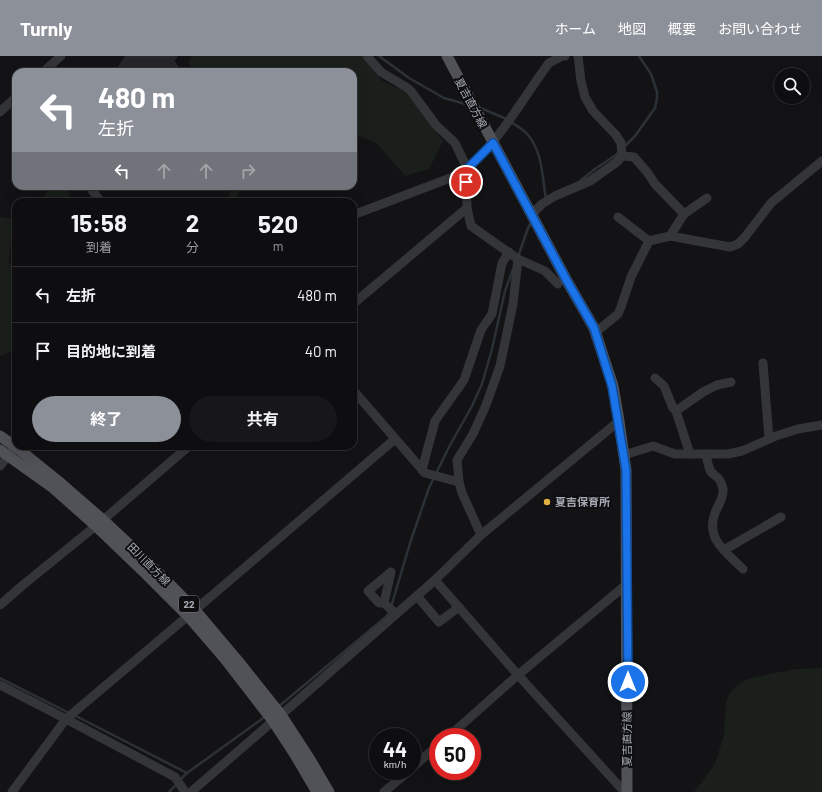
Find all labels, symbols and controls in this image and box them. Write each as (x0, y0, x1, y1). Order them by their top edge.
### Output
text: Turnly (20, 17, 72, 40)
text: ホーム (554, 20, 596, 37)
text: 地図 (618, 20, 646, 37)
text: 概要 (668, 20, 696, 37)
text: お問い合わせ (718, 20, 802, 37)
map controls (774, 68, 810, 104)
button: search (774, 68, 810, 104)
street label: 夏吉直方線 (453, 75, 490, 130)
text: 480 m (98, 80, 175, 114)
icon: left (32, 84, 84, 136)
text: 左折 (98, 117, 134, 139)
icon: left (111, 160, 133, 182)
icon: ahead (153, 160, 175, 182)
icon: ahead (195, 160, 217, 182)
icon: right (237, 160, 259, 182)
pin (449, 165, 483, 199)
icon: arrive (455, 171, 477, 193)
text: 15:58 (71, 208, 127, 237)
text: 2 (186, 208, 199, 237)
text: 520 (258, 209, 298, 238)
text: m (273, 238, 283, 254)
text: 到着 (86, 239, 112, 255)
text: 分 (186, 239, 199, 255)
icon: left (32, 284, 54, 306)
text: 左折 (66, 286, 96, 304)
text: 480 m (297, 286, 337, 304)
icon: arrive (32, 340, 54, 362)
text: 目的地に到着 (66, 342, 156, 360)
text: 40 m (305, 342, 337, 360)
button: 終了 (32, 396, 181, 442)
button: 共有 (189, 396, 337, 442)
place label: 夏吉保育所 (555, 495, 610, 508)
marker: 夏吉保育所 (542, 497, 552, 507)
street label: 田川直方線 (125, 540, 173, 588)
road number: 22 (179, 596, 199, 612)
position arrow (607, 661, 649, 703)
street label: 夏吉直方線 (620, 712, 633, 767)
speed limit sign: 50 (429, 728, 481, 780)
text: 44 (383, 737, 407, 761)
text: km/h (384, 758, 406, 770)

